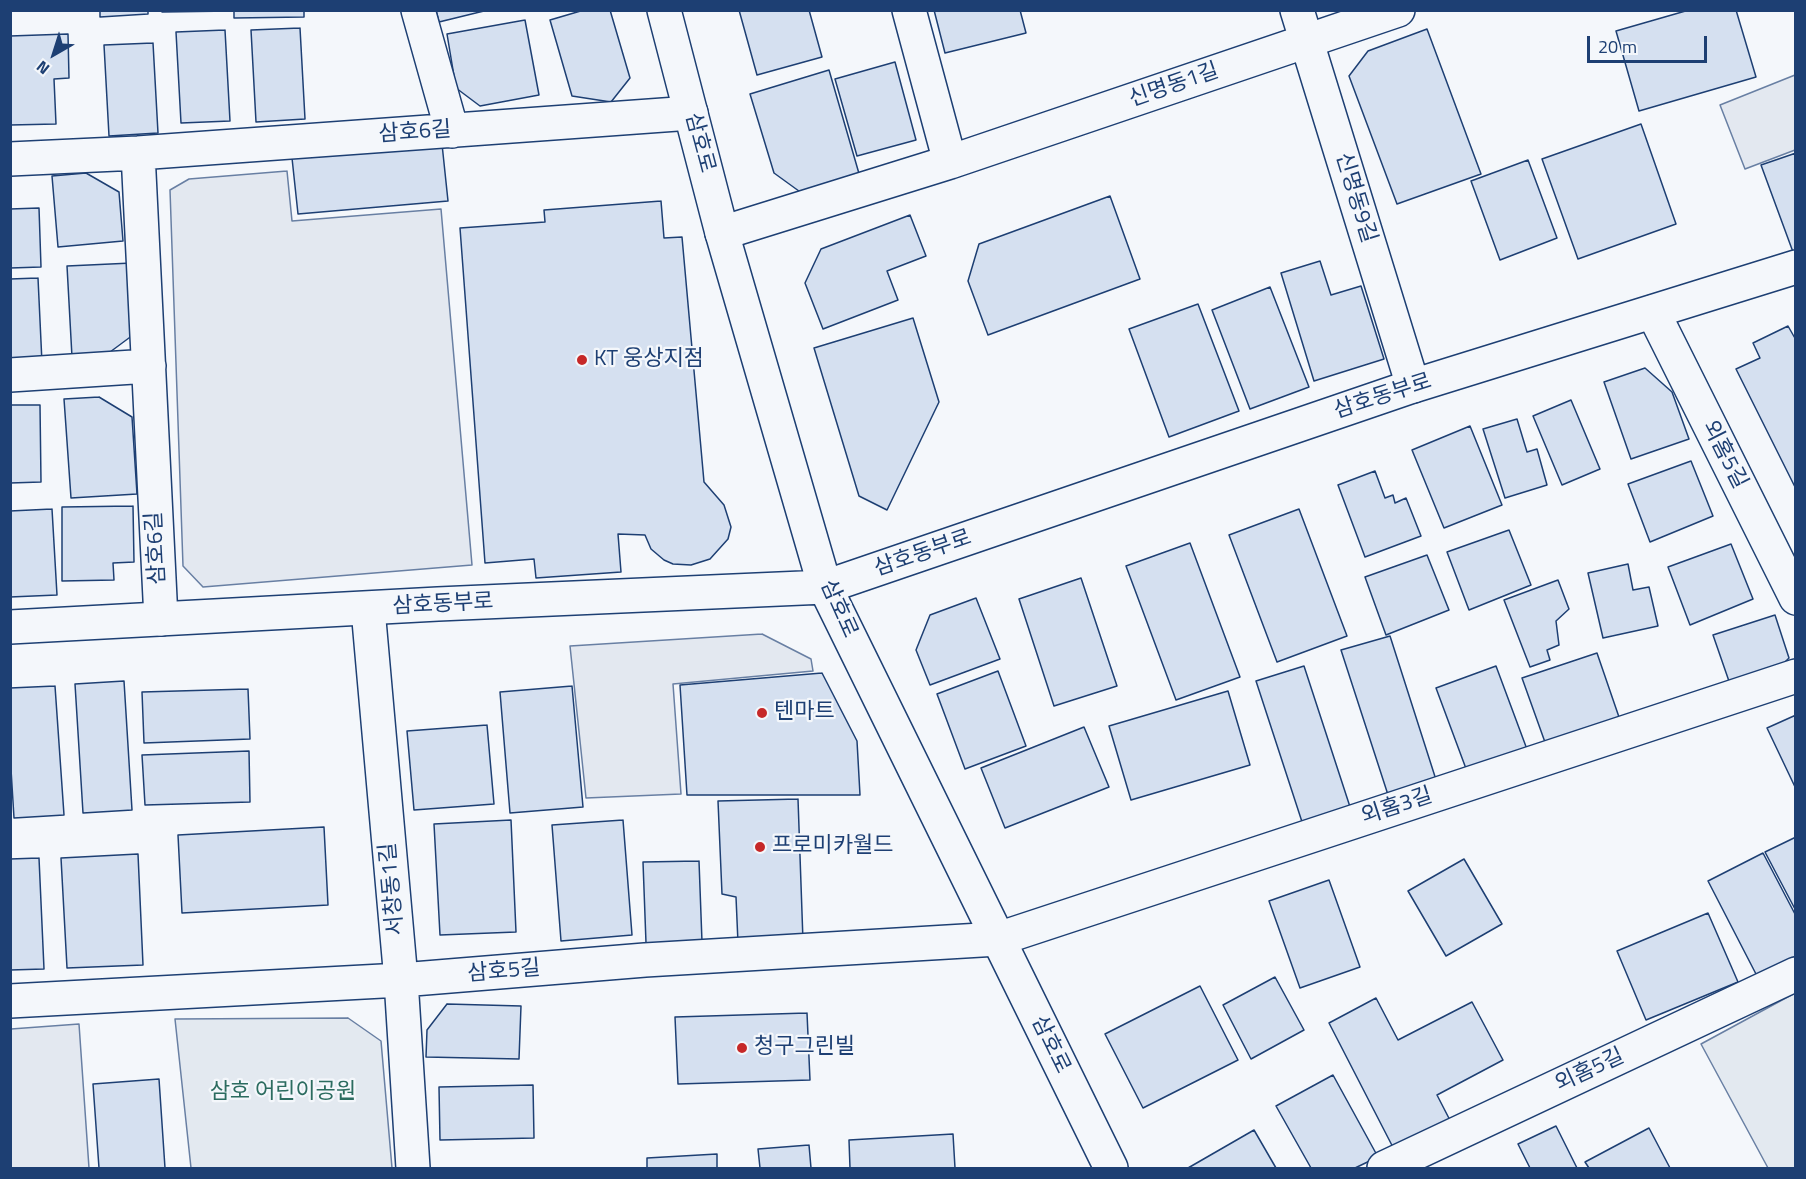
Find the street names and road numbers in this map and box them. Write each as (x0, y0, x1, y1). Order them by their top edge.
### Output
street label: 신명동1길 (1126, 58, 1222, 114)
street label: 삼호로 (678, 110, 720, 176)
street label: 삼호6길 (378, 117, 452, 149)
street label: 신명동9길 (1329, 150, 1381, 246)
street label: 삼호동부로 (1331, 369, 1435, 425)
street label: 외홈5길 (1696, 416, 1752, 494)
street label: 삼호6길 (142, 511, 172, 585)
street label: 삼호동부로 (871, 525, 975, 583)
street label: 삼호로 (814, 576, 862, 642)
street label: 삼호동부로 (392, 589, 494, 621)
street label: 외홈3길 (1358, 783, 1436, 831)
street label: 서창동1길 (376, 841, 410, 937)
street label: 삼호5길 (466, 956, 542, 988)
street label: 삼호로 (1025, 1012, 1075, 1078)
street label: 외홈5길 (1551, 1044, 1629, 1098)

